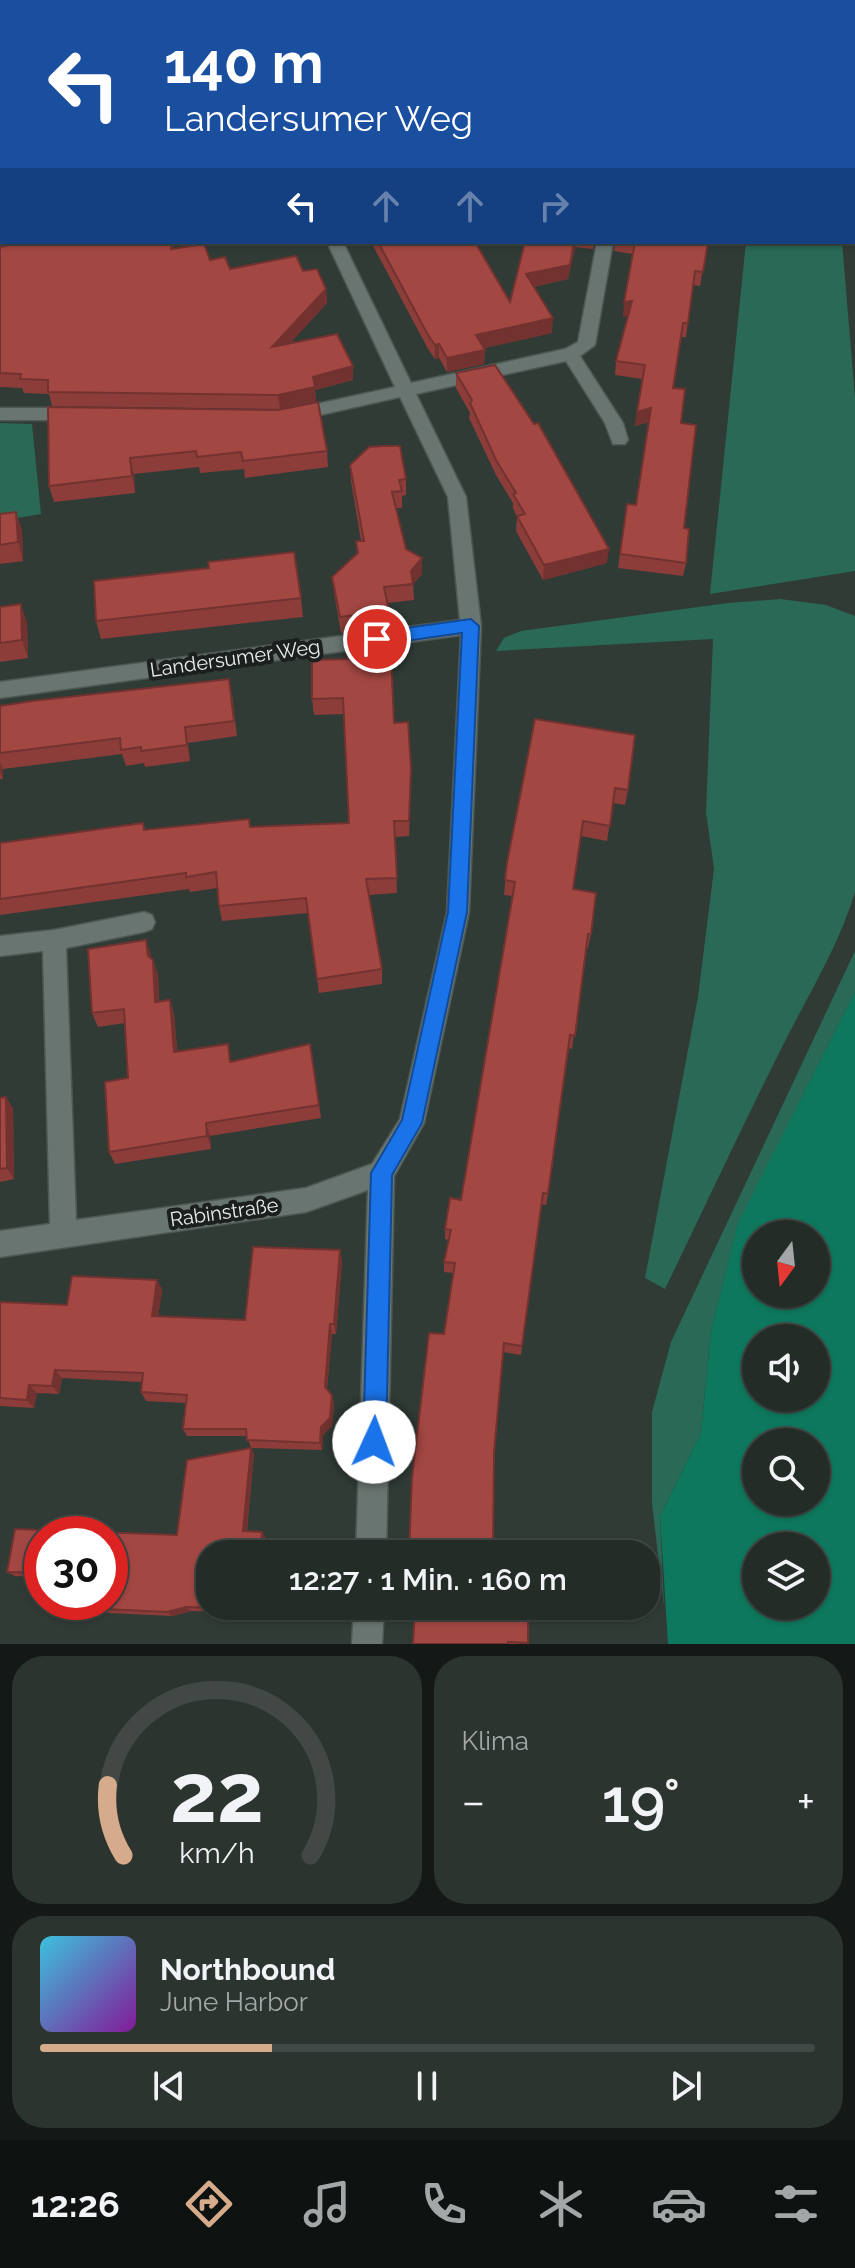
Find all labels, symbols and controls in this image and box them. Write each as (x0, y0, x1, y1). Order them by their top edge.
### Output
text: 140 m (164, 30, 324, 96)
icon: left (32, 32, 136, 136)
text: Landersumer Weg (164, 97, 473, 139)
icon: left (280, 184, 324, 228)
icon: ahead (364, 184, 408, 228)
icon: ahead (448, 184, 492, 228)
icon: right (532, 184, 576, 228)
pin (343, 605, 411, 673)
icon: arrive (355, 617, 399, 661)
street label: Landersumer Weg (148, 634, 322, 682)
street label: Rabinstraße (168, 1192, 280, 1231)
north arrow (742, 1220, 830, 1308)
map controls (742, 1220, 830, 1620)
button: sound (742, 1324, 830, 1412)
position arrow (332, 1400, 416, 1484)
button: search (742, 1428, 830, 1516)
speed limit sign: 30 (24, 1516, 128, 1620)
button: layers (742, 1532, 830, 1620)
text: 12:27 · 1 Min. · 160 m (289, 1562, 567, 1597)
text: Klima (462, 1726, 529, 1756)
text: 22 (170, 1744, 264, 1841)
text: 19° (602, 1766, 680, 1836)
text: − (462, 1776, 485, 1827)
text: + (797, 1776, 815, 1827)
text: km/h (179, 1836, 254, 1870)
text: Northbound (160, 1952, 335, 1987)
text: June Harbor (160, 1987, 308, 2017)
icon: previous (147, 2064, 191, 2108)
icon: pause (405, 2064, 449, 2108)
icon: next (664, 2064, 708, 2108)
icon: directions (181, 2176, 237, 2232)
icon: music (299, 2176, 355, 2232)
icon: phone (416, 2176, 472, 2232)
icon: climate (533, 2176, 589, 2232)
icon: car (651, 2176, 707, 2232)
icon: filters (768, 2176, 824, 2232)
text: 12:26 (31, 2183, 120, 2225)

